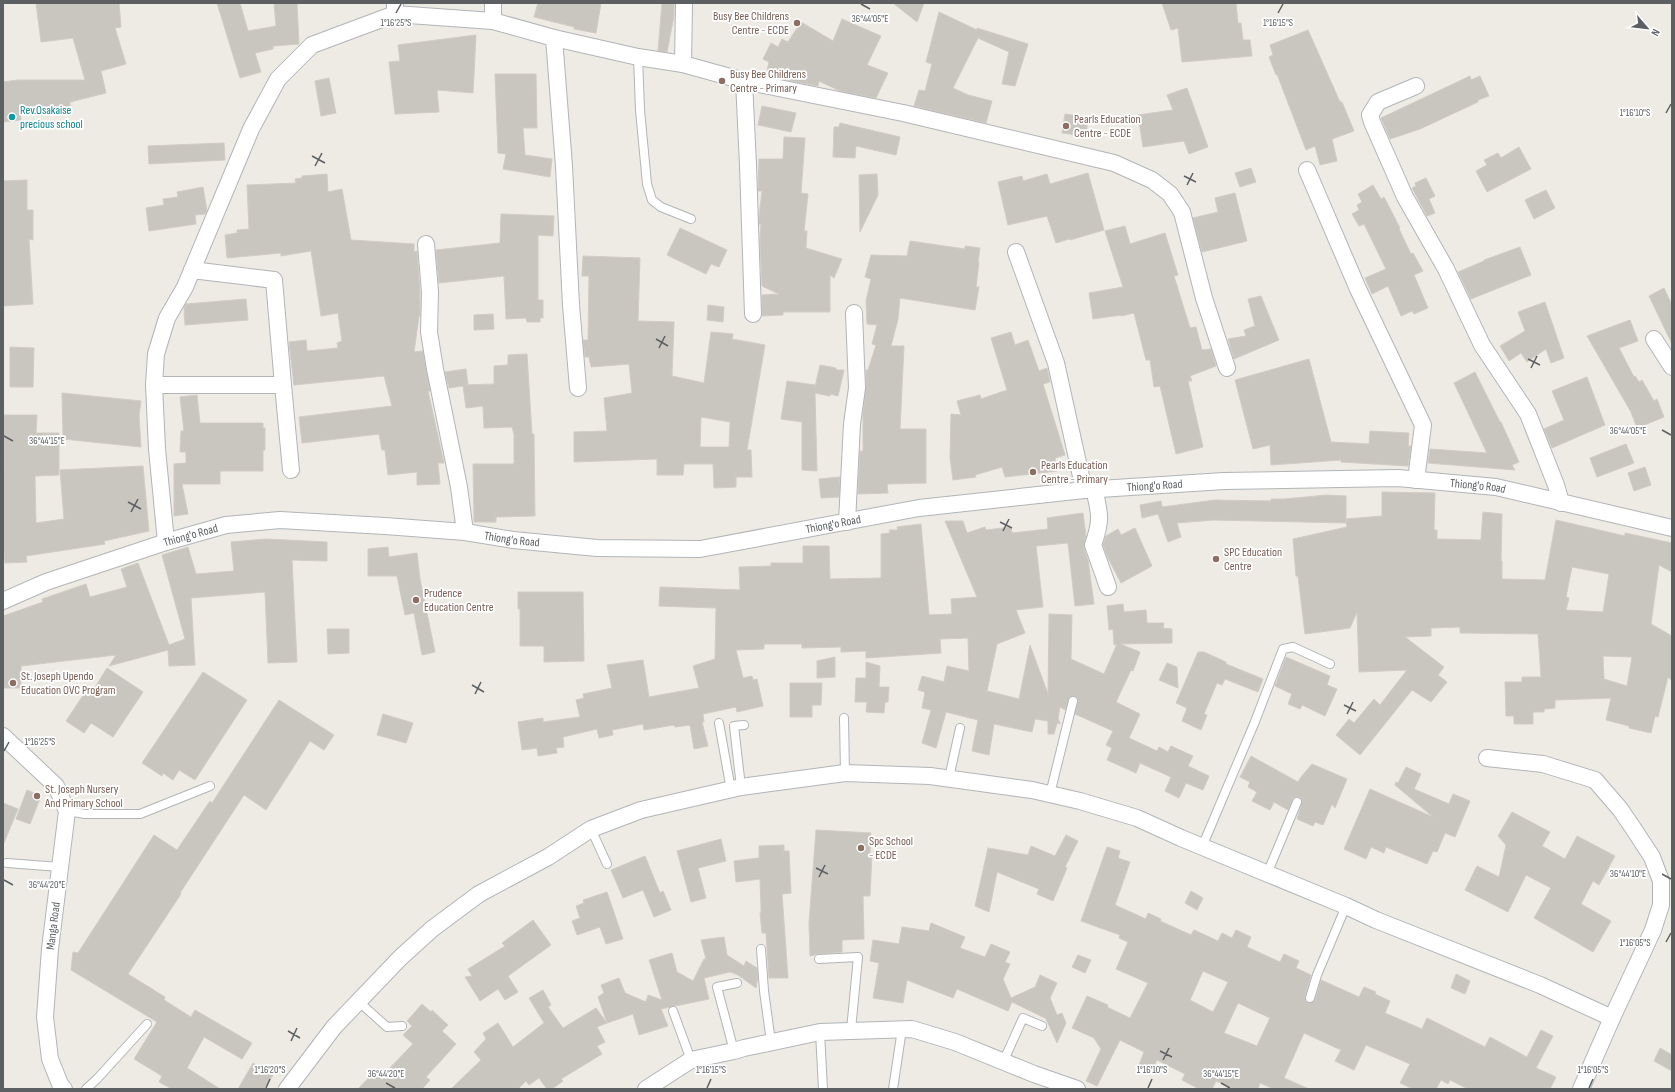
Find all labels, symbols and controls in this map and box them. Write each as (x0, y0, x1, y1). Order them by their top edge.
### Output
north arrow (1627, 8, 1667, 48)
place label: Busy Bee Childrens Centre - ECDE (713, 9, 789, 38)
text: 36°44'05"E (852, 13, 888, 25)
text: 1°16'25"S (381, 17, 411, 29)
text: 1°16'15"S (1263, 17, 1293, 29)
marker: Busy Bee Childrens Centre - ECDE (792, 18, 802, 28)
text: N (1648, 27, 1663, 38)
place label: Busy Bee Childrens Centre - Primary (730, 67, 806, 96)
marker: Busy Bee Childrens Centre - Primary (717, 76, 727, 86)
place label: Rev.Osakaise precious school (20, 103, 83, 132)
text: 1°16'10"S (1620, 107, 1650, 119)
marker: Rev.Osakaise precious school (7, 112, 17, 122)
place label: Pearls Education Centre - ECDE (1074, 112, 1141, 141)
marker: Pearls Education Centre - ECDE (1061, 121, 1071, 131)
text: 36°44'05"E (1610, 425, 1646, 437)
text: 36°44'15"E (29, 435, 65, 447)
place label: Pearls Education Centre - Primary (1041, 458, 1108, 487)
marker: Pearls Education Centre - Primary (1028, 467, 1038, 477)
street label: Thiong'o Road (1449, 476, 1507, 497)
street label: Thiong'o Road (1126, 477, 1183, 495)
street label: Thiong'o Road (804, 512, 862, 537)
street label: Thiong'o Road (161, 521, 220, 550)
street label: Thiong'o Road (483, 528, 540, 551)
place label: SPC Education Centre (1224, 545, 1282, 574)
marker: SPC Education Centre (1211, 554, 1221, 564)
place label: Prudence Education Centre (424, 586, 494, 615)
marker: Prudence Education Centre (411, 595, 421, 605)
place label: St. Joseph Upendo Education OVC Program (21, 669, 116, 698)
marker: St. Joseph Upendo Education OVC Program (8, 678, 18, 688)
text: 1°16'25"S (25, 736, 55, 748)
place label: St. Joseph Nursery And Primary School (44, 782, 123, 811)
marker: St. Joseph Nursery And Primary School (32, 791, 42, 801)
place label: Spc School - ECDE (869, 834, 913, 863)
marker: Spc School - ECDE (856, 843, 866, 853)
text: 36°44'10"E (1610, 868, 1646, 880)
text: 36°44'20"E (29, 879, 65, 891)
street label: Manga Road (43, 901, 64, 951)
text: 1°16'05"S (1619, 937, 1651, 949)
text: 1°16'20"S (254, 1064, 286, 1076)
text: 1°16'15"S (696, 1064, 726, 1076)
text: 1°16'10"S (1137, 1064, 1167, 1076)
text: 1°16'05"S (1577, 1064, 1609, 1076)
text: 36°44'20"E (368, 1068, 404, 1080)
text: 36°44'15"E (1203, 1068, 1239, 1080)

